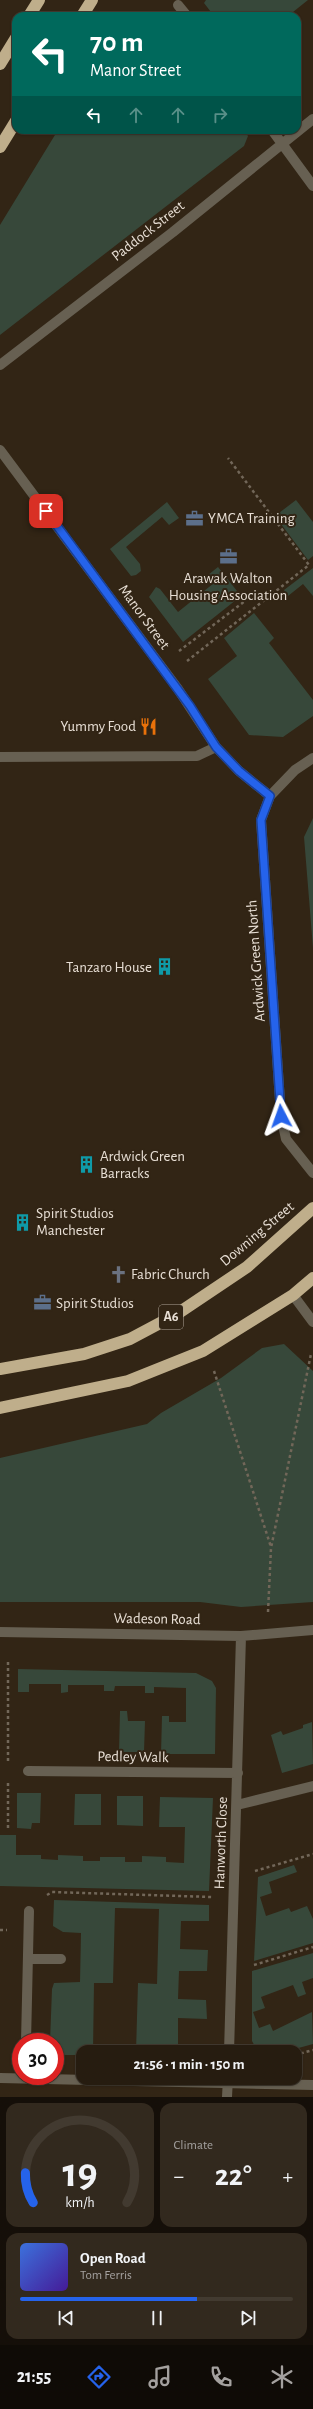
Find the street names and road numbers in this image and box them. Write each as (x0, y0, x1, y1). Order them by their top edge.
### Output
street label: Paddock Street (109, 198, 187, 264)
street label: Manor Street (116, 582, 173, 652)
street label: Ardwick Green North (244, 900, 268, 1022)
street label: Downing Street (217, 1199, 297, 1269)
road number: A6 (159, 1305, 183, 1329)
street label: Wadeson Road (113, 1611, 201, 1627)
street label: Pedley Walk (97, 1749, 169, 1765)
street label: Hanworth Close (212, 1796, 230, 1890)

